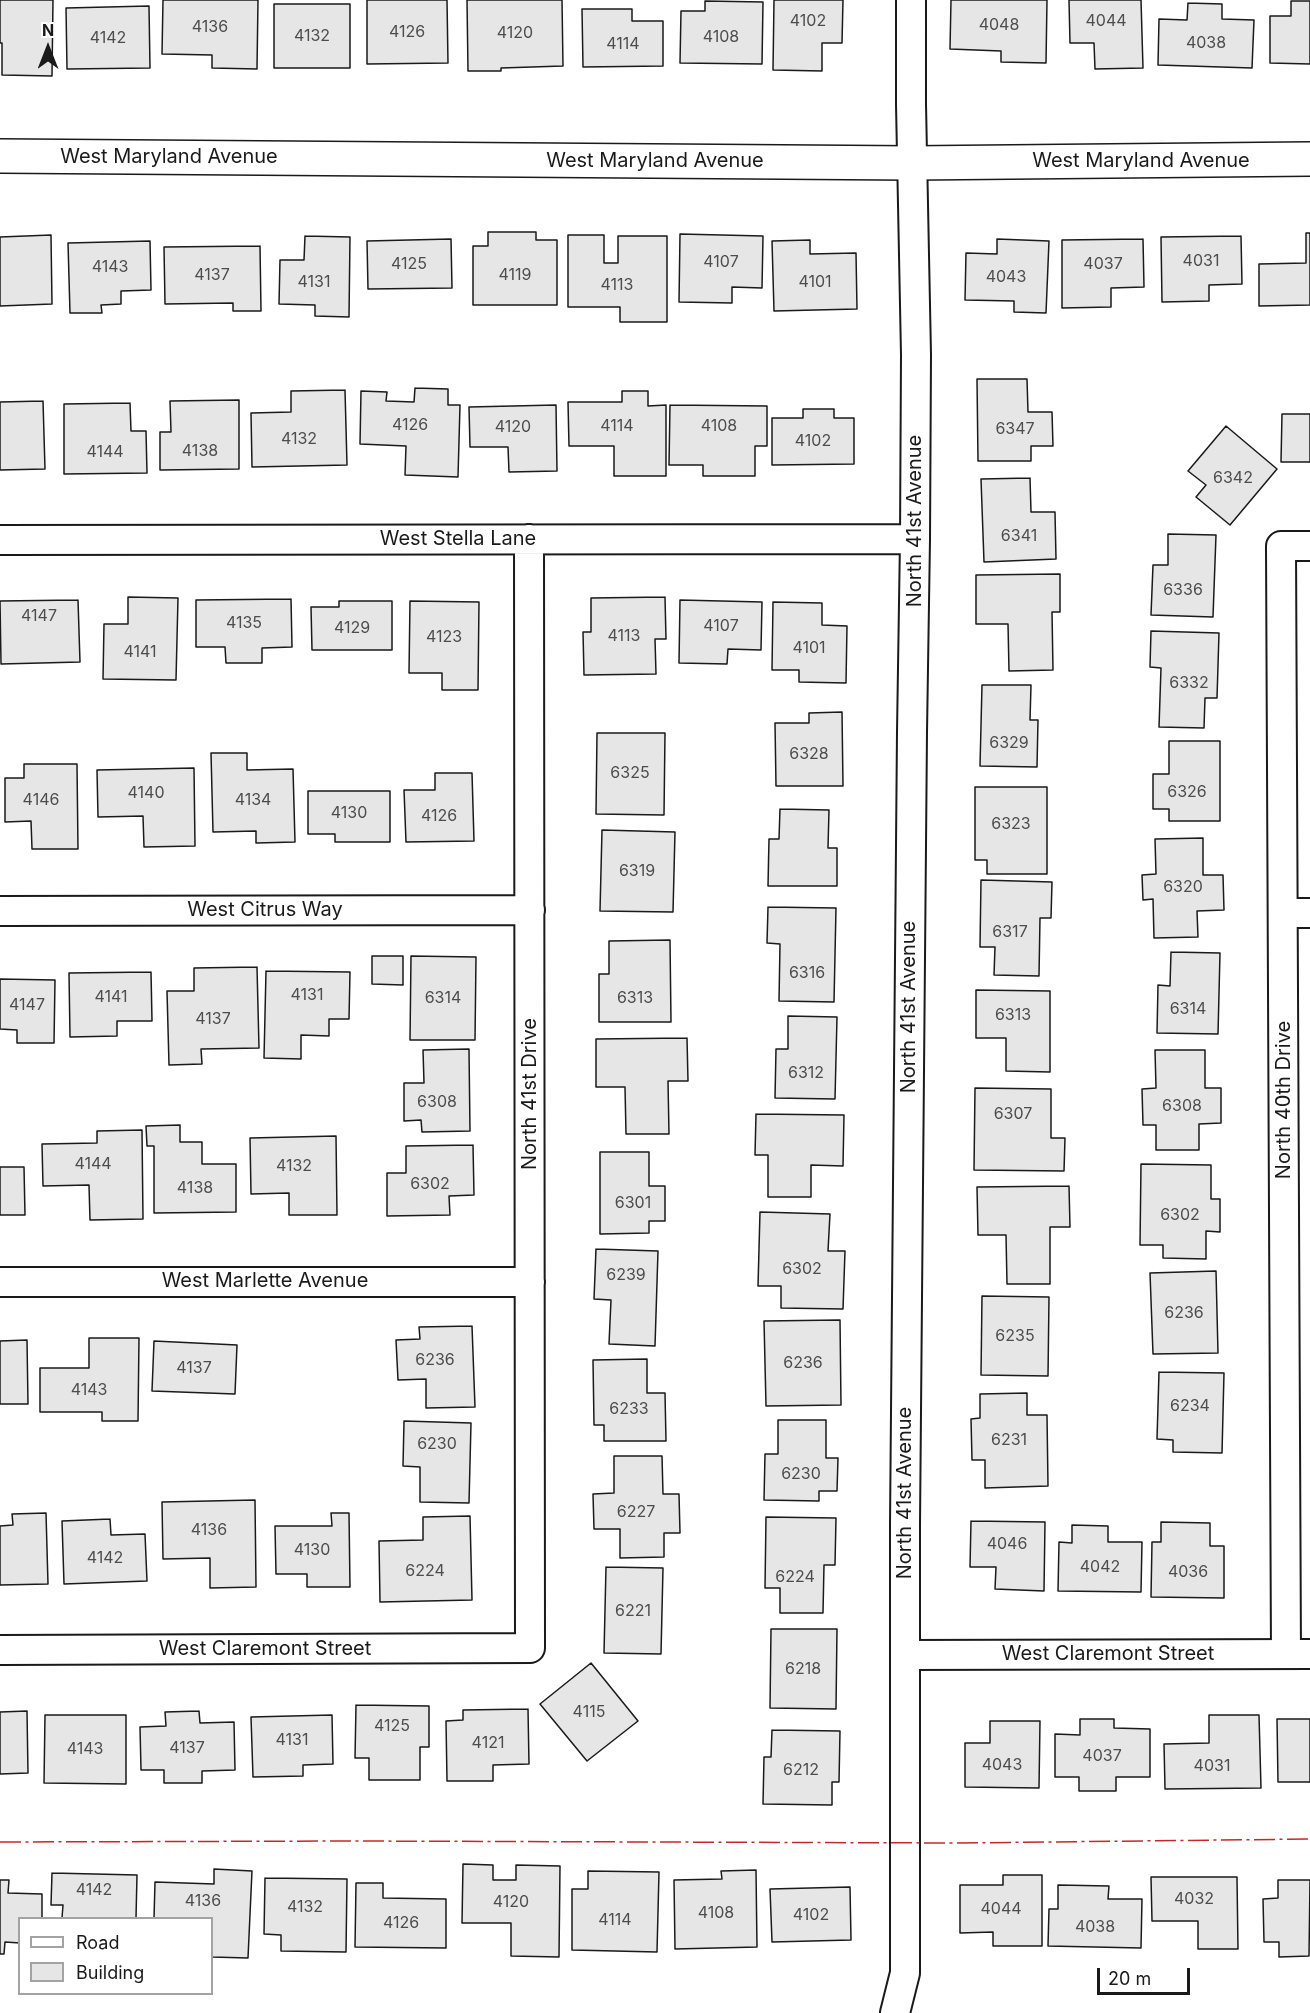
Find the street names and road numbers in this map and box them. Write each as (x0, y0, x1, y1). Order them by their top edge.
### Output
street label: West Maryland Avenue (60, 145, 278, 169)
street label: West Maryland Avenue (546, 149, 764, 173)
street label: West Maryland Avenue (1032, 149, 1250, 173)
street label: North 41st Avenue (903, 435, 927, 607)
street label: West Stella Lane (380, 527, 536, 551)
street label: West Citrus Way (187, 898, 343, 922)
street label: North 41st Avenue (897, 921, 921, 1093)
street label: North 41st Drive (518, 1018, 542, 1170)
street label: North 40th Drive (1272, 1021, 1296, 1179)
street label: West Marlette Avenue (162, 1269, 368, 1293)
street label: North 41st Avenue (893, 1407, 917, 1579)
street label: West Claremont Street (159, 1637, 371, 1661)
street label: West Claremont Street (1002, 1642, 1214, 1666)

